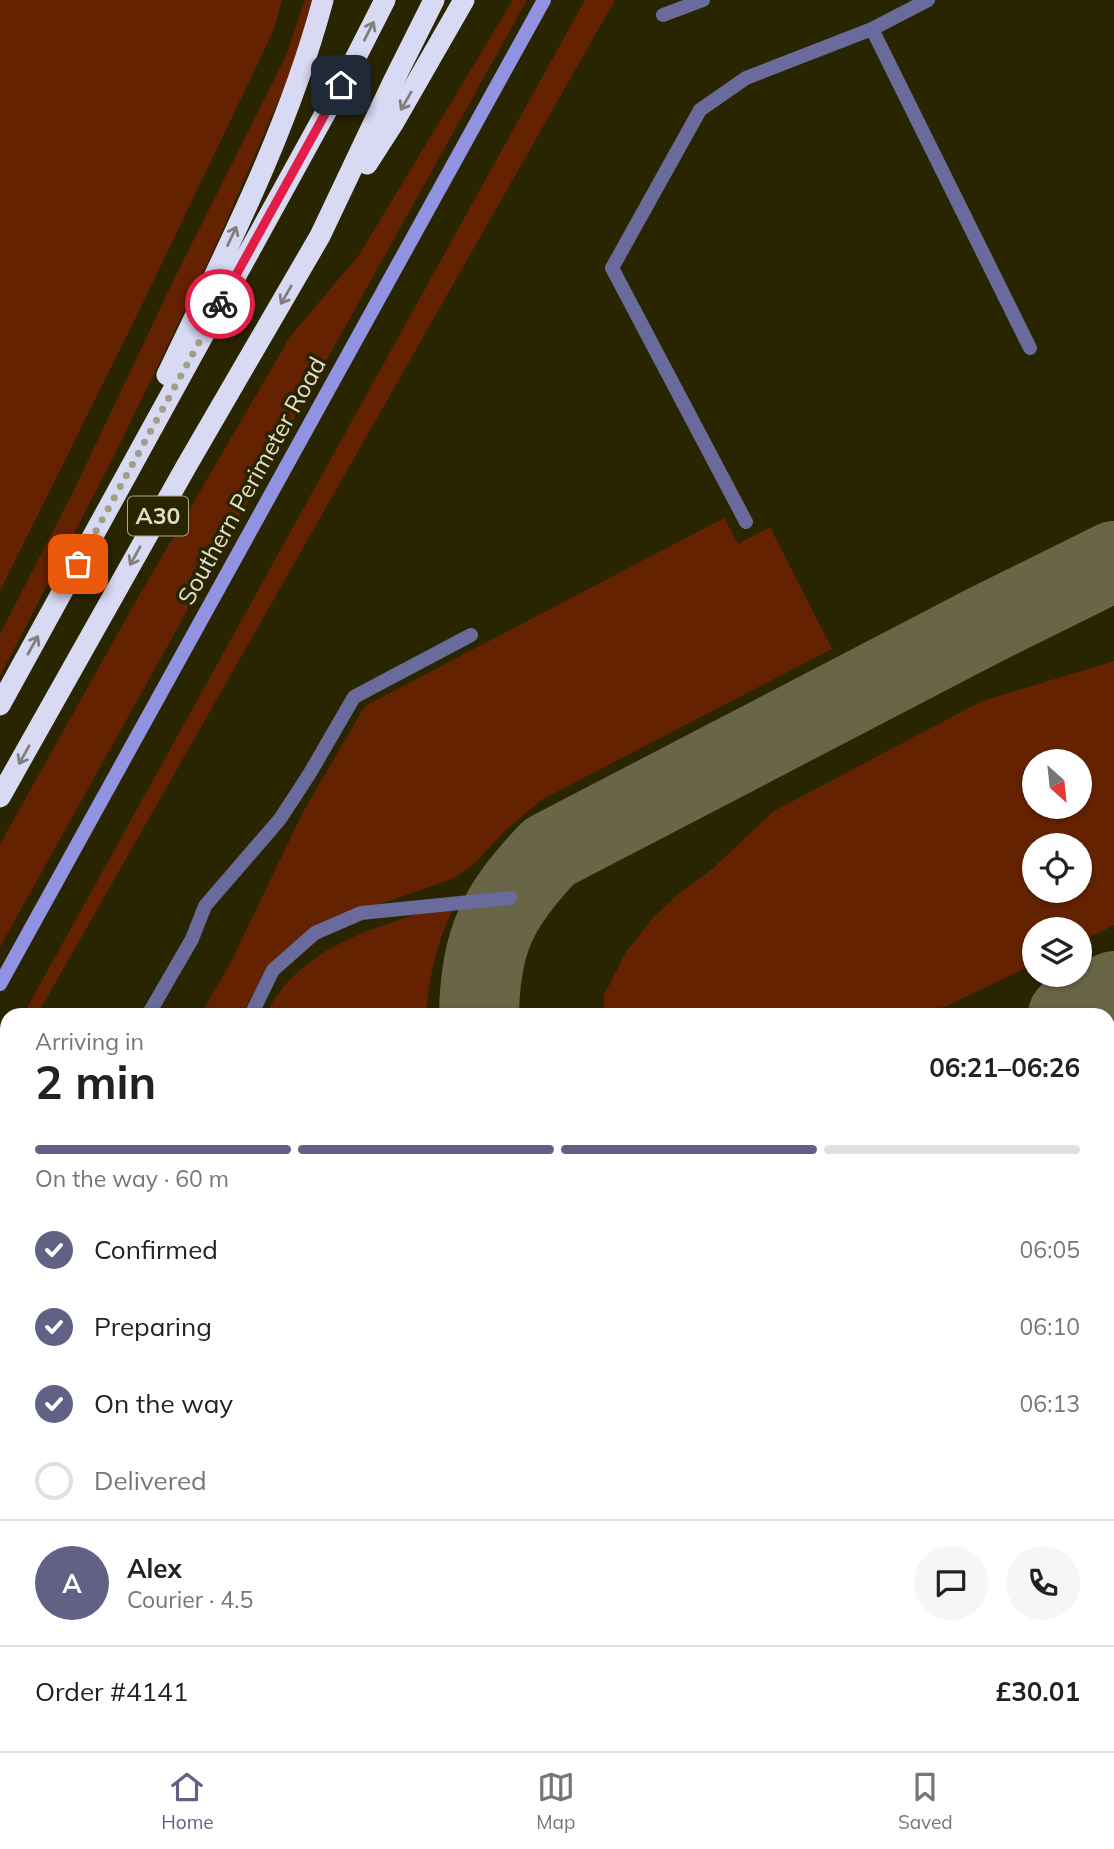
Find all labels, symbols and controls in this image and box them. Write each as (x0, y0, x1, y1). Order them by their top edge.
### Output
one-way arrow (363, 21, 377, 42)
pin (311, 55, 371, 115)
icon: home (322, 66, 360, 104)
one-way arrow (398, 91, 412, 111)
one-way arrow (226, 226, 240, 247)
courier (185, 269, 255, 339)
icon: bike (201, 285, 239, 323)
one-way arrow (278, 285, 292, 305)
street label: Southern Perimeter Road (170, 351, 332, 610)
road number: A30 (128, 496, 188, 536)
pin (48, 534, 108, 594)
icon: bag (59, 545, 97, 583)
one-way arrow (128, 546, 142, 566)
one-way arrow (27, 635, 40, 656)
one-way arrow (17, 744, 31, 764)
north arrow (1022, 749, 1092, 819)
map controls (1022, 749, 1092, 987)
button: locate (1022, 833, 1092, 903)
button: layers (1022, 917, 1092, 987)
text: Arriving in (35, 1027, 144, 1056)
text: 06:21–06:26 (929, 1051, 1080, 1084)
text: 2 min (35, 1053, 156, 1111)
text: On the way · 60 m (35, 1164, 229, 1193)
icon: check (35, 1231, 73, 1269)
text: Confirmed (94, 1233, 218, 1266)
text: 06:05 (1020, 1235, 1080, 1264)
icon: check (35, 1308, 73, 1346)
text: Preparing (94, 1310, 212, 1343)
text: 06:10 (1020, 1312, 1080, 1341)
icon: check (35, 1385, 73, 1423)
text: On the way (94, 1387, 233, 1420)
text: 06:13 (1020, 1389, 1080, 1418)
text: Delivered (94, 1464, 207, 1497)
button: chat (914, 1546, 988, 1620)
button: phone (1006, 1546, 1080, 1620)
text: Alex (127, 1552, 182, 1585)
text: A (62, 1567, 82, 1600)
text: Courier · 4.5 (127, 1585, 253, 1614)
text: Order #4141 (35, 1675, 188, 1708)
text: £30.01 (996, 1675, 1080, 1708)
tab: Home (161, 1768, 214, 1834)
tab: Map (536, 1768, 575, 1834)
tab: Saved (898, 1768, 953, 1834)

